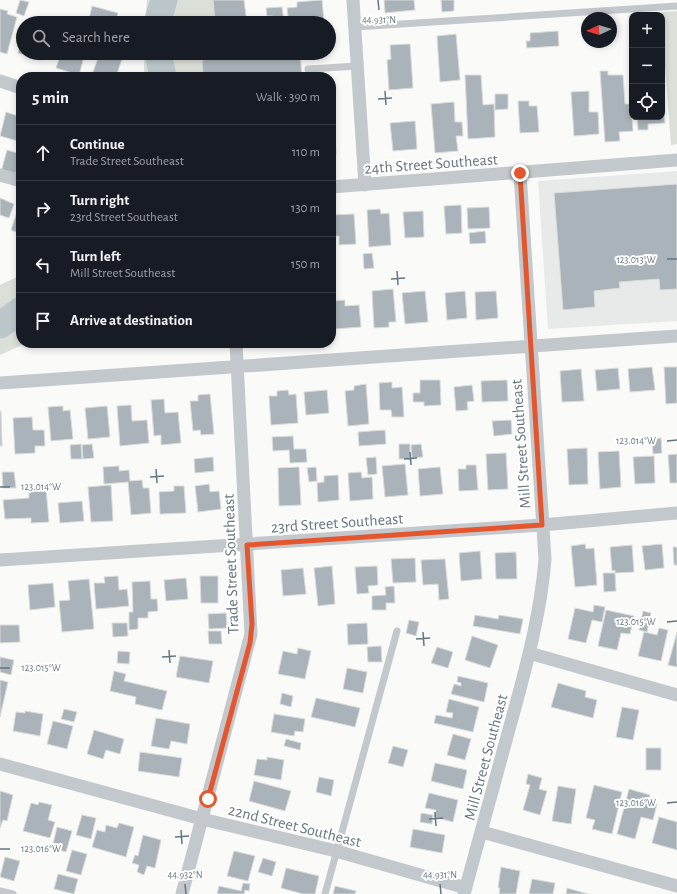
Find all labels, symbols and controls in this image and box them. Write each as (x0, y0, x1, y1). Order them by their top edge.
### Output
north arrow (581, 12, 617, 48)
map controls (629, 12, 665, 120)
button: + (629, 12, 665, 48)
text: 44.931°N (362, 15, 396, 25)
search box (16, 16, 336, 60)
icon: search (30, 27, 52, 49)
text: Search here (62, 30, 130, 45)
button: − (629, 48, 665, 84)
button: locate (629, 84, 665, 120)
text: 5 min (32, 89, 69, 106)
text: Walk · 390 m (256, 91, 320, 104)
text: Continue (70, 137, 125, 152)
icon: ahead (32, 142, 54, 164)
text: 110 m (292, 146, 320, 159)
street label: 24th Street Southeast (364, 151, 498, 177)
text: Trade Street Southeast (70, 155, 184, 168)
route end (511, 164, 529, 182)
text: Turn right (70, 193, 129, 208)
icon: right (32, 198, 54, 220)
text: 130 m (291, 202, 320, 215)
text: 23rd Street Southeast (70, 211, 178, 224)
text: Turn left (70, 249, 121, 264)
icon: left (32, 254, 54, 276)
text: 123.013°W (616, 255, 656, 265)
text: 150 m (291, 258, 320, 271)
text: Mill Street Southeast (70, 267, 175, 280)
icon: arrive (32, 310, 54, 332)
text: Arrive at destination (70, 313, 193, 328)
street label: Mill Street Southeast (508, 379, 534, 509)
text: 123.014°W (616, 436, 656, 446)
text: 123.014°W (21, 482, 61, 492)
street label: Trade Street Southeast (221, 494, 241, 634)
street label: 23rd Street Southeast (270, 510, 404, 536)
text: 123.015°W (616, 617, 656, 627)
text: 123.015°W (21, 663, 61, 673)
street label: Mill Street Southeast (461, 692, 510, 822)
route start (199, 790, 217, 808)
text: 123.016°W (616, 798, 656, 808)
street label: 22nd Street Southeast (227, 802, 363, 850)
text: 123.016°W (21, 844, 61, 854)
text: 44.932°N (167, 870, 203, 880)
text: 44.931°N (423, 870, 457, 880)

